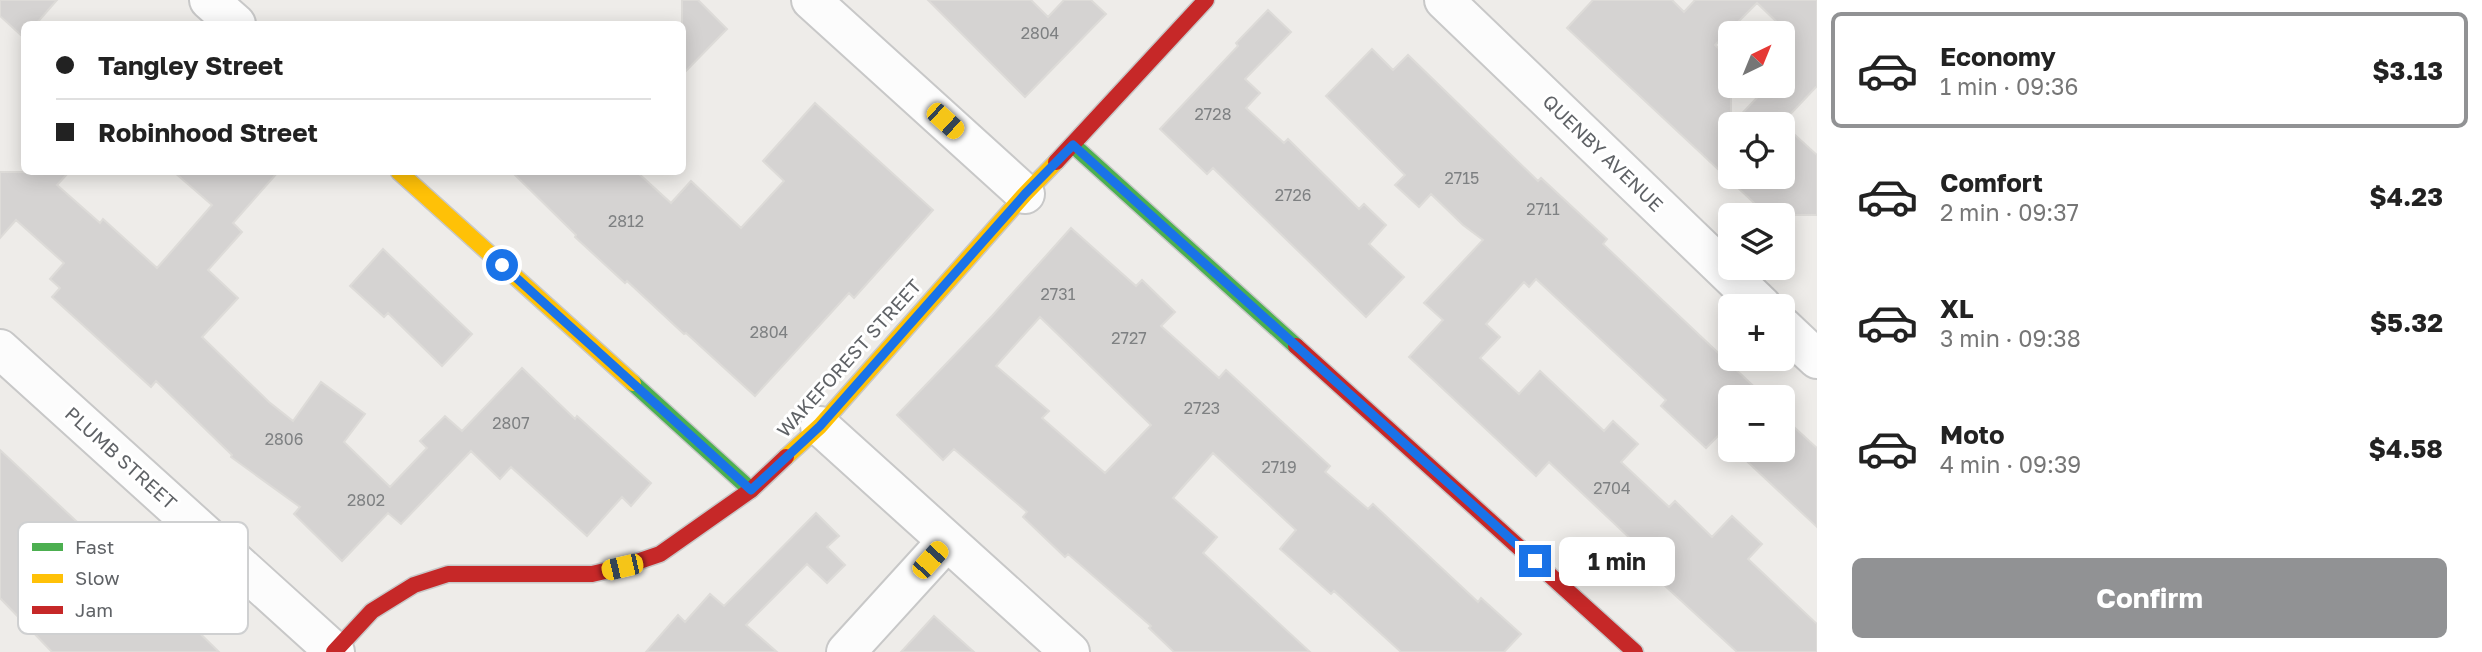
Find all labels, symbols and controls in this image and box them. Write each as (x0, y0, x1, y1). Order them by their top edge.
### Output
north arrow (1718, 21, 1796, 98)
map controls (1718, 21, 1795, 462)
house number: 2804 (1021, 23, 1059, 43)
icon: car (1856, 39, 1919, 102)
text: Economy (1940, 41, 2056, 72)
text: Tangley Street (98, 50, 283, 81)
text: $3.13 (2372, 55, 2443, 86)
text: 1 min · 09:36 (1940, 72, 2078, 100)
street label: QUENBY AVENUE (1538, 89, 1668, 216)
car (923, 99, 968, 143)
house number: 2728 (1195, 104, 1231, 124)
button: locate (1718, 112, 1795, 189)
text: Robinhood Street (98, 117, 318, 148)
icon: car (1856, 165, 1919, 228)
text: Comfort (1940, 167, 2043, 198)
house number: 2715 (1445, 168, 1479, 188)
text: $4.23 (2369, 181, 2443, 212)
house number: 2726 (1275, 185, 1311, 205)
text: 2 min · 09:37 (1940, 198, 2079, 226)
house number: 2711 (1526, 199, 1560, 219)
button: layers (1718, 203, 1795, 280)
house number: 2812 (608, 211, 644, 231)
route start (486, 249, 518, 281)
street label: WAKEFOREST STREET (772, 274, 926, 441)
house number: 2731 (1041, 284, 1076, 304)
icon: car (1856, 291, 1919, 354)
text: XL (1940, 293, 1974, 324)
button: + (1718, 294, 1795, 371)
text: $5.32 (2370, 307, 2443, 338)
house number: 2804 (750, 322, 788, 342)
text: 3 min · 09:38 (1940, 324, 2081, 352)
house number: 2727 (1111, 328, 1147, 348)
button: − (1718, 385, 1795, 462)
house number: 2723 (1184, 398, 1220, 418)
street label: PLUMB STREET (61, 402, 182, 514)
house number: 2807 (492, 413, 530, 433)
icon: car (1856, 417, 1919, 480)
text: Moto (1940, 419, 2005, 450)
house number: 2806 (265, 429, 303, 449)
text: $4.58 (2369, 433, 2443, 464)
text: 4 min · 09:39 (1940, 450, 2081, 478)
house number: 2719 (1261, 457, 1297, 477)
house number: 2704 (1593, 478, 1631, 498)
house number: 2802 (347, 490, 385, 510)
legend (18, 522, 248, 634)
text: Fast (75, 535, 114, 558)
callout: 1 min (1560, 536, 1675, 586)
car (909, 537, 952, 583)
route end (1519, 545, 1551, 577)
text: 1 min (1588, 547, 1646, 575)
car (600, 552, 645, 582)
button: Confirm (1852, 558, 2447, 638)
text: Slow (75, 566, 120, 589)
text: Jam (75, 598, 113, 621)

